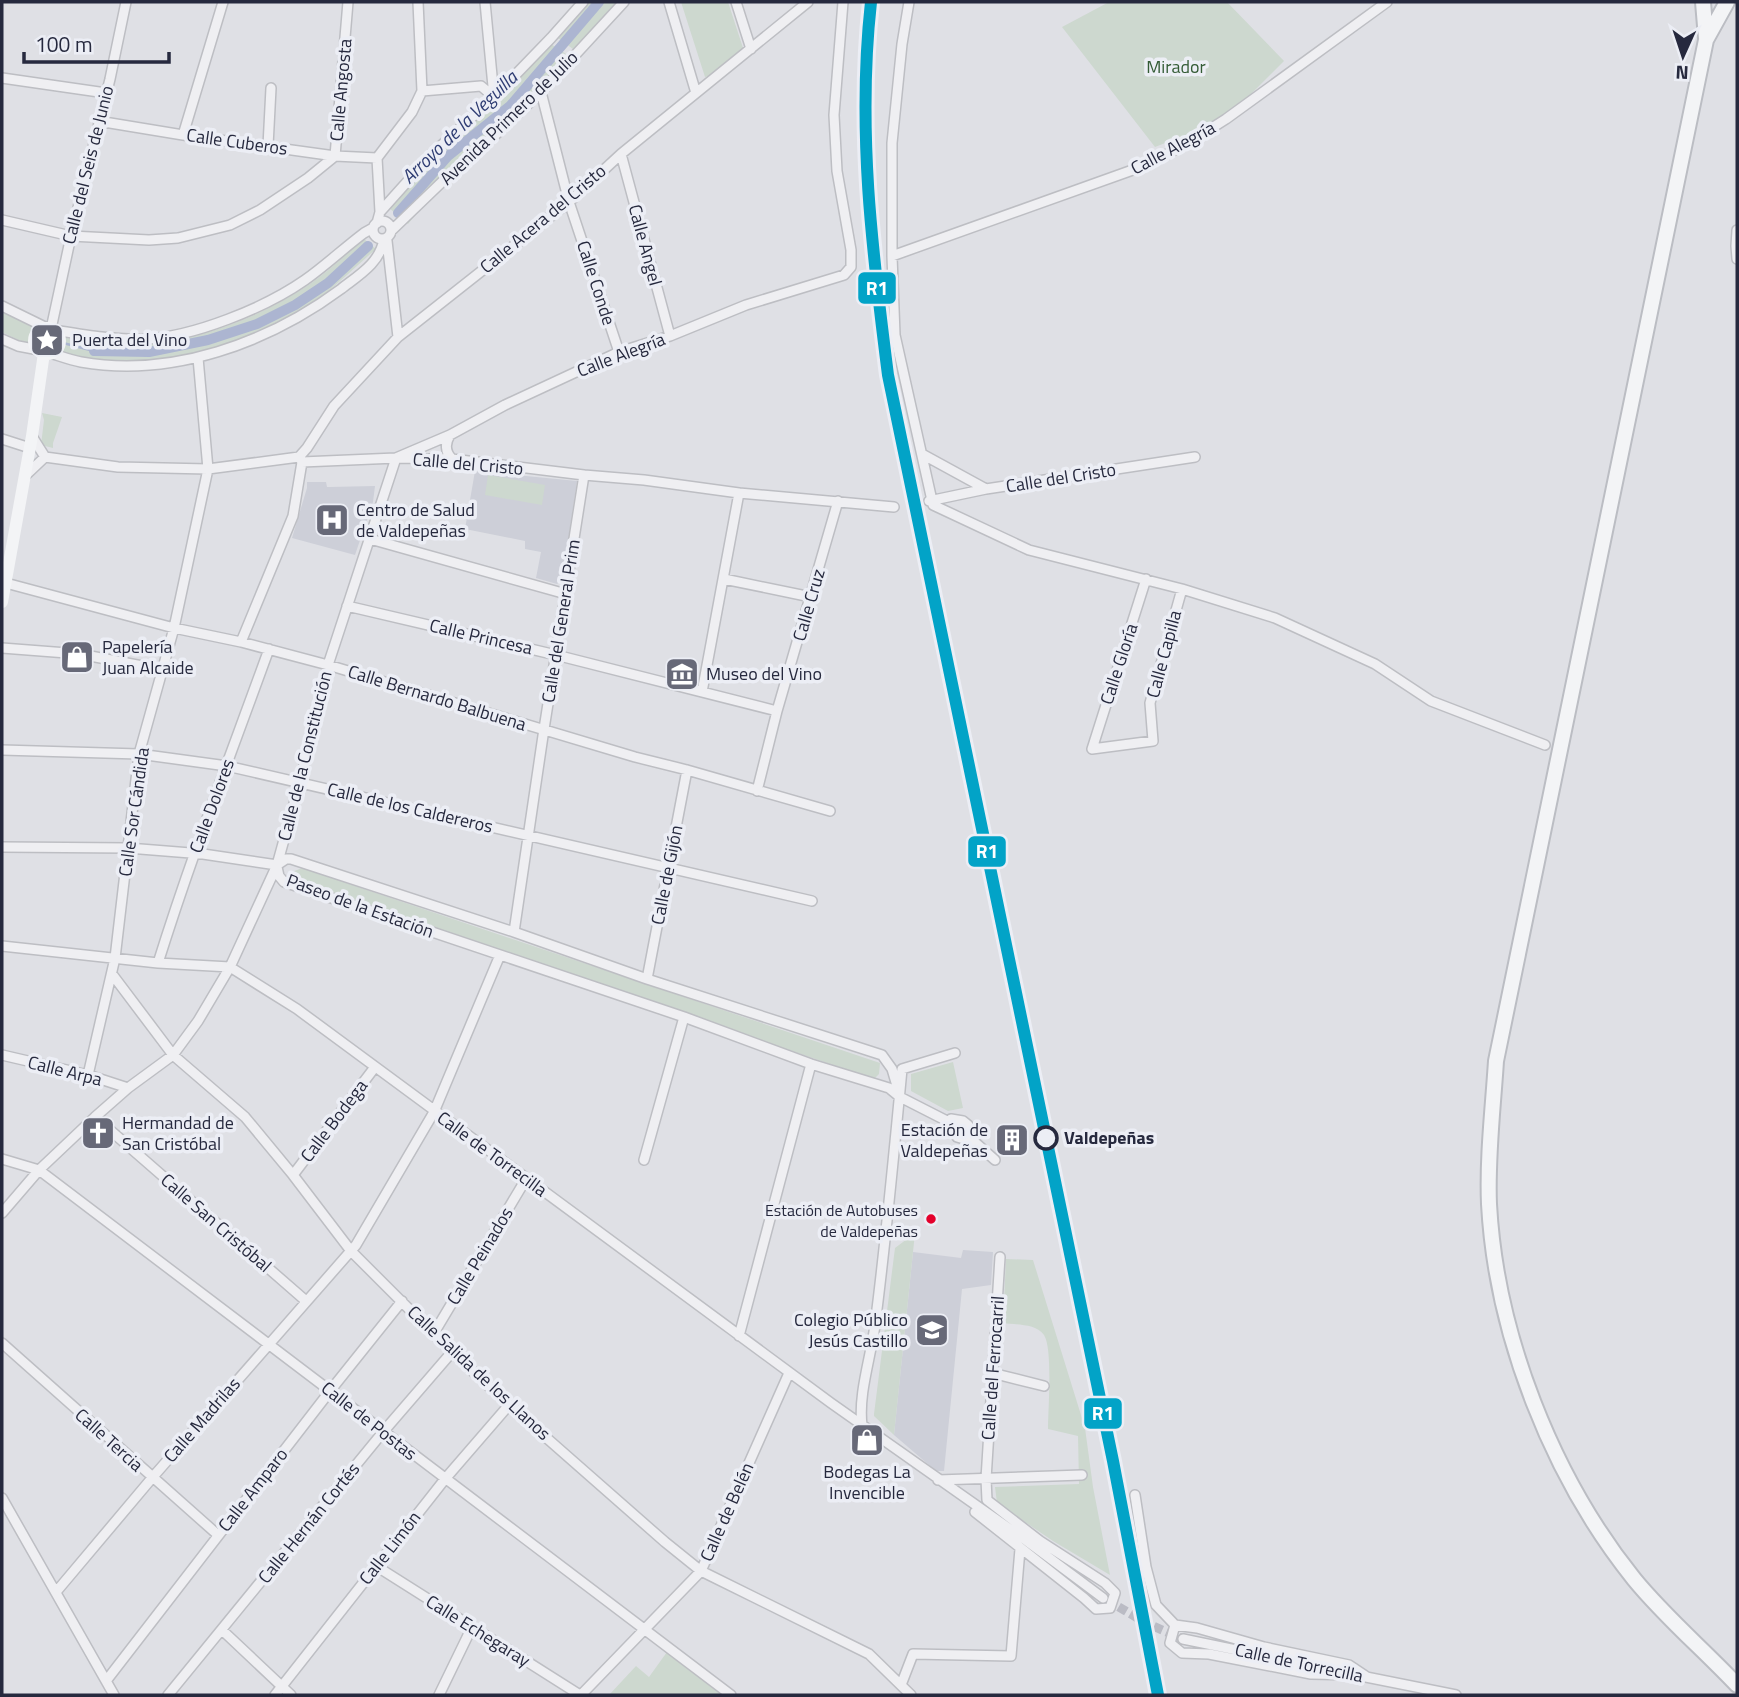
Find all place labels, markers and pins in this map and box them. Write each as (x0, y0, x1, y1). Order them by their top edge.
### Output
place icon: Puerta del Vino (28, 321, 66, 359)
place label: Puerta del Vino (72, 326, 187, 353)
place label: Centro de Salud de Valdepeñas (356, 496, 475, 544)
hospital icon: Centro de Salud de Valdepeñas (313, 501, 351, 539)
place label: Papelería Juan Alcaide (102, 633, 194, 681)
shop icon: Papelería Juan Alcaide (58, 638, 96, 676)
museum icon: Museo del Vino (663, 655, 701, 693)
place label: Museo del Vino (706, 660, 822, 687)
place label: Hermandad de San Cristóbal (122, 1109, 234, 1157)
church icon: Hermandad de San Cristóbal (79, 1114, 117, 1152)
place label: Estación de Valdepeñas (901, 1116, 988, 1164)
building icon: Estación de Valdepeñas (993, 1121, 1031, 1159)
place label: Valdepeñas (1064, 1124, 1154, 1151)
marker: Valdepeñas (1034, 1126, 1058, 1150)
place label: Estación de Autobuses de Valdepeñas (765, 1198, 918, 1243)
marker: Estación de Autobuses de Valdepeñas (924, 1212, 938, 1226)
place label: Colegio Público Jesús Castillo (794, 1306, 908, 1354)
school or university icon: Colegio Público Jesús Castillo (913, 1311, 951, 1349)
shop icon: Bodegas La Invencible (848, 1421, 886, 1459)
place label: Bodegas La Invencible (823, 1458, 911, 1506)

